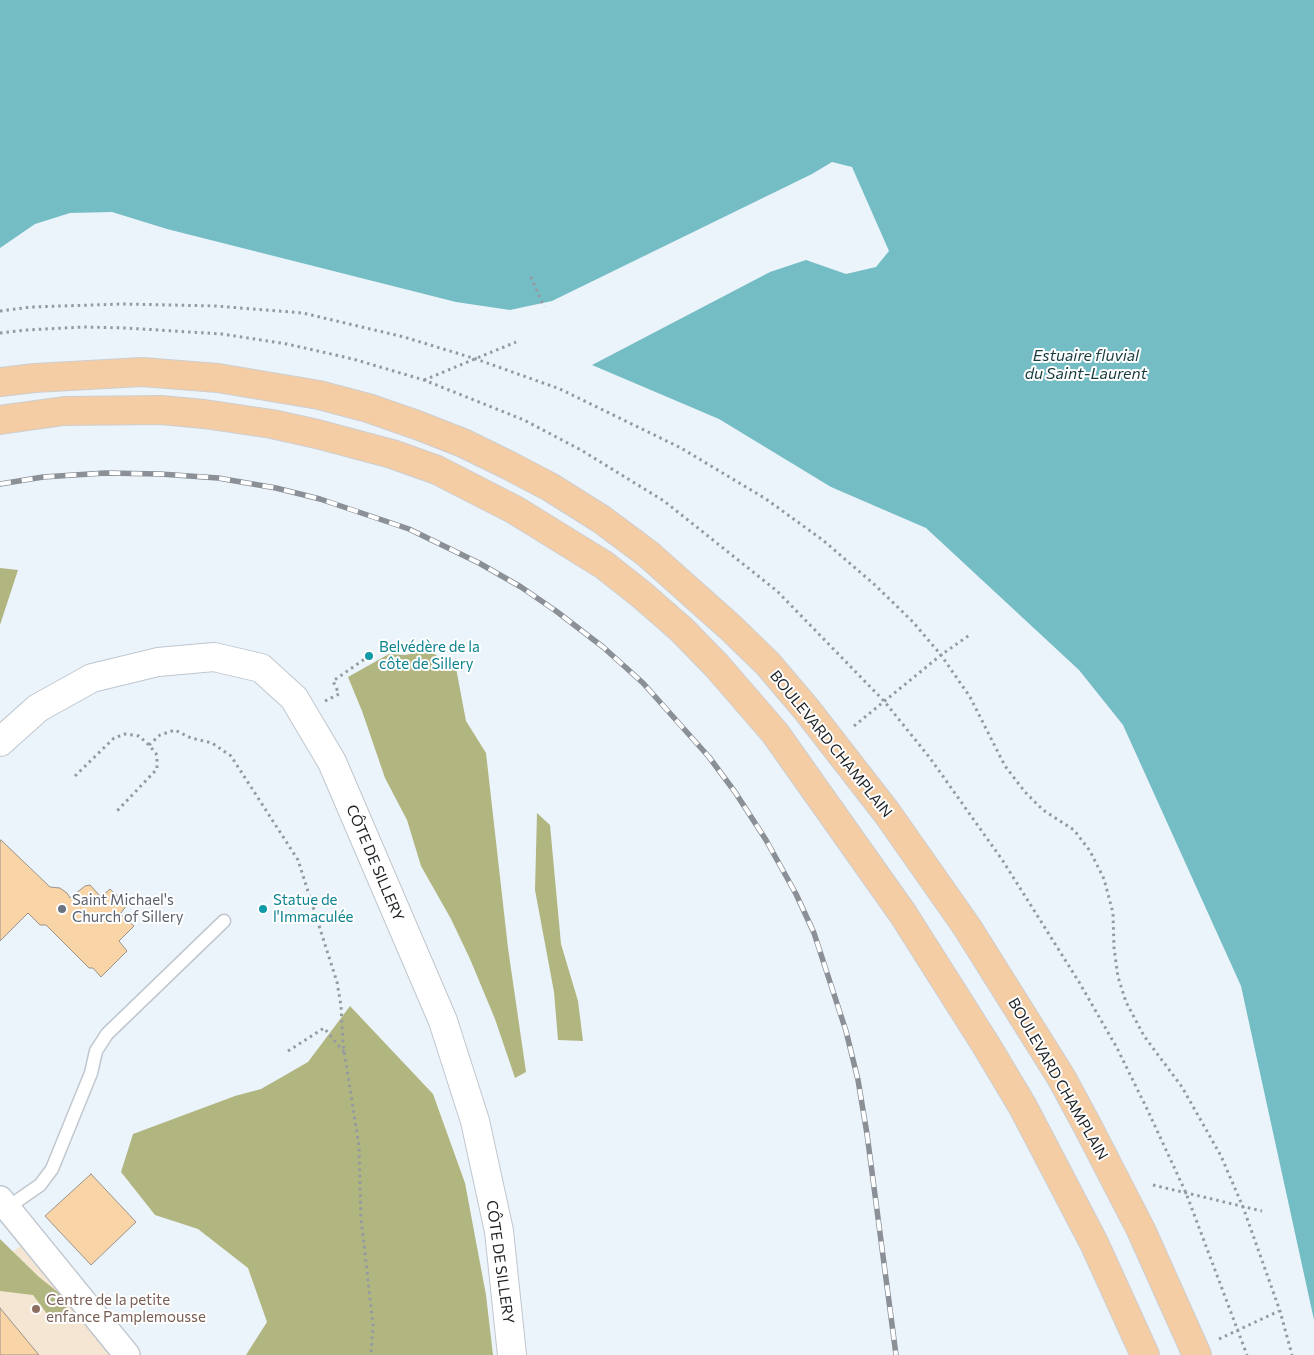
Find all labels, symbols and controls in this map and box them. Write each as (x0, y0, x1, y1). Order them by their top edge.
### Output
water label: Estuaire fluvial du Saint-Laurent (1025, 346, 1147, 384)
place label: Belvédère de la côte de Sillery (379, 638, 480, 673)
marker: Belvédère de la côte de Sillery (363, 650, 375, 662)
street label: BOULEVARD CHAMPLAIN (766, 667, 896, 821)
street label: CÔTE DE SILLERY (342, 802, 408, 924)
place label: Saint Michael's Church of Sillery (72, 891, 183, 926)
place label: Statue de l'Immaculée (273, 891, 353, 926)
marker: Saint Michael's Church of Sillery (56, 903, 68, 915)
marker: Statue de l'Immaculée (257, 903, 269, 915)
street label: BOULEVARD CHAMPLAIN (1004, 995, 1112, 1163)
street label: CÔTE DE SILLERY (482, 1199, 518, 1325)
place label: Centre de la petite enfance Pamplemousse (46, 1291, 206, 1326)
marker: Centre de la petite enfance Pamplemousse (30, 1303, 42, 1315)

